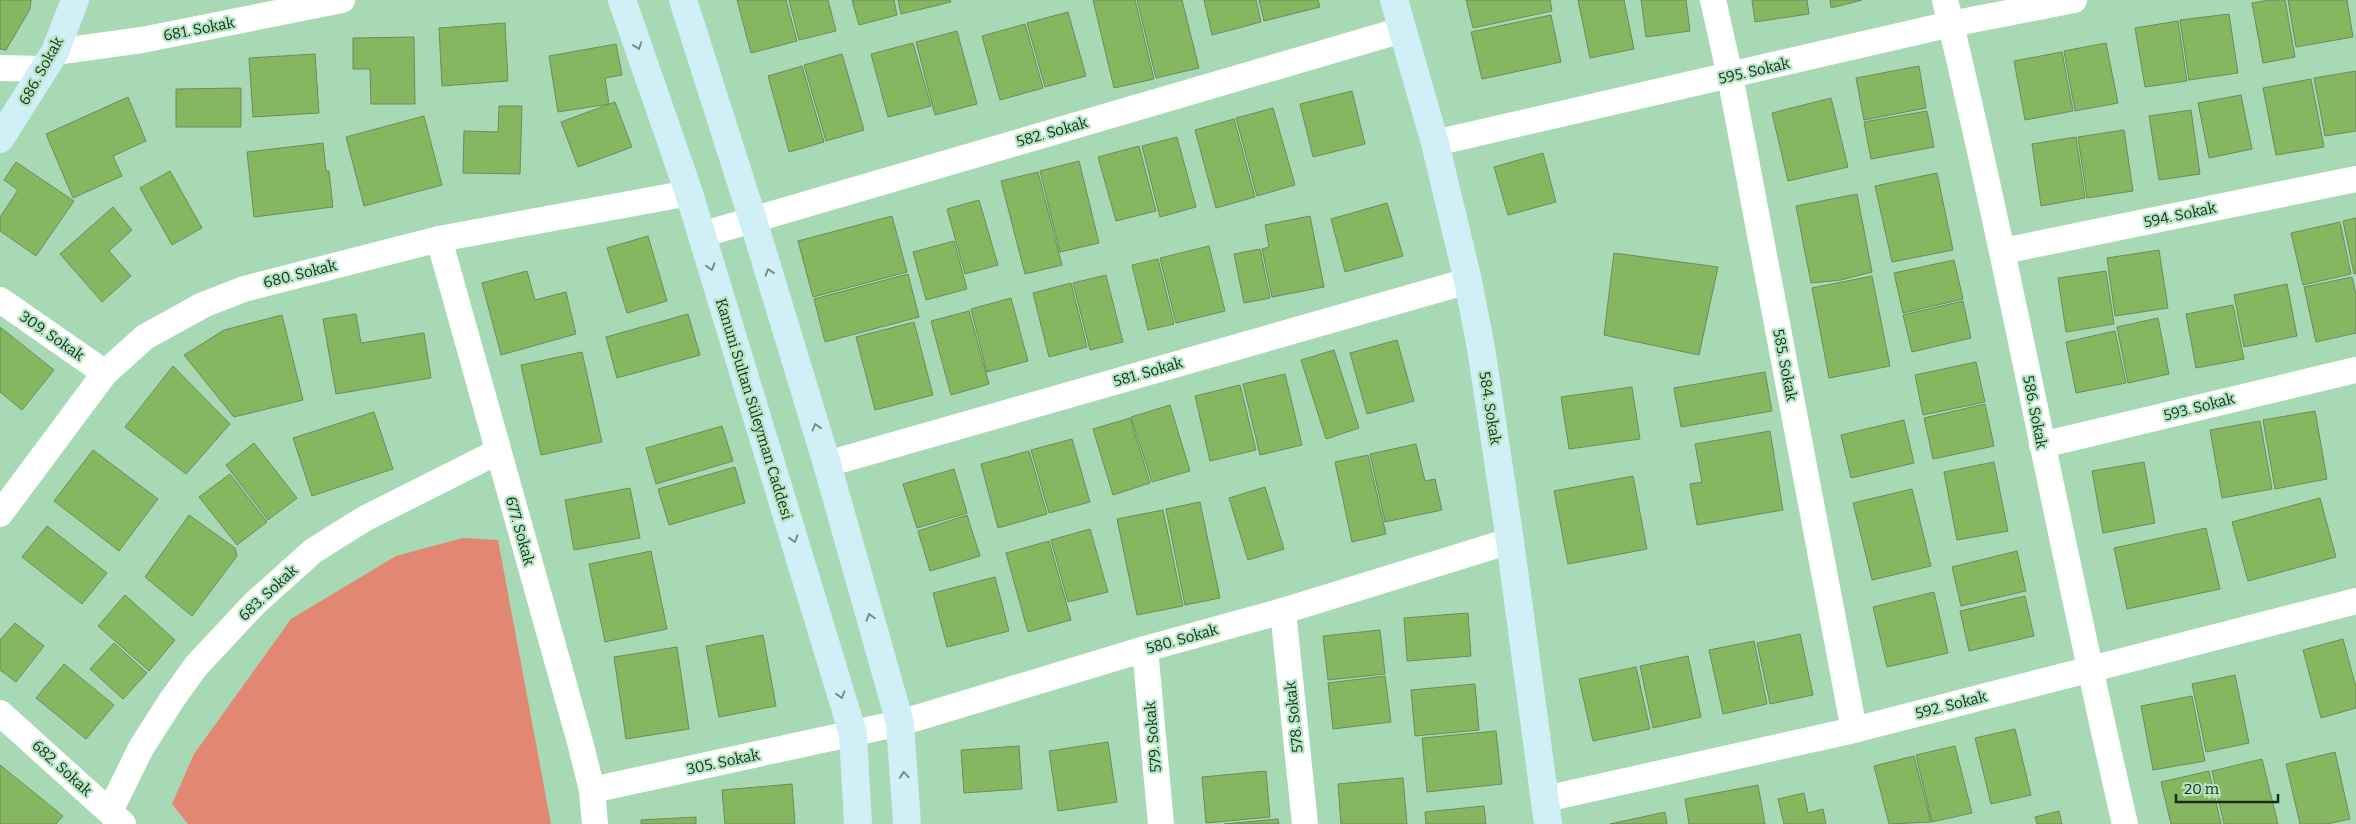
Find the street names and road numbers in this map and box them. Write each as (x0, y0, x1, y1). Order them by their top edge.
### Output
street label: 681. Sokak (162, 13, 237, 45)
street label: 686. Sokak (15, 33, 67, 108)
street label: 595. Sokak (1717, 54, 1792, 88)
street label: 582. Sokak (1014, 113, 1090, 151)
street label: 594. Sokak (2142, 198, 2218, 231)
street label: 680. Sokak (261, 256, 339, 292)
street label: Kanuni Sultan Süleyman Caddesi (712, 296, 796, 522)
street label: 309. Sokak (16, 307, 88, 365)
street label: 585. Sokak (1769, 327, 1801, 403)
street label: 581. Sokak (1111, 353, 1185, 391)
street label: 584. Sokak (1475, 370, 1505, 447)
street label: 586. Sokak (2019, 374, 2051, 451)
street label: 593. Sokak (2162, 389, 2237, 425)
street label: 677. Sokak (502, 494, 539, 568)
street label: 683. Sokak (235, 561, 301, 625)
street label: 580. Sokak (1144, 620, 1221, 658)
street label: 578. Sokak (1281, 680, 1307, 754)
street label: 592. Sokak (1913, 687, 1989, 723)
street label: 579. Sokak (1141, 700, 1165, 773)
street label: 682. Sokak (28, 736, 96, 800)
street label: 305. Sokak (685, 745, 762, 779)

